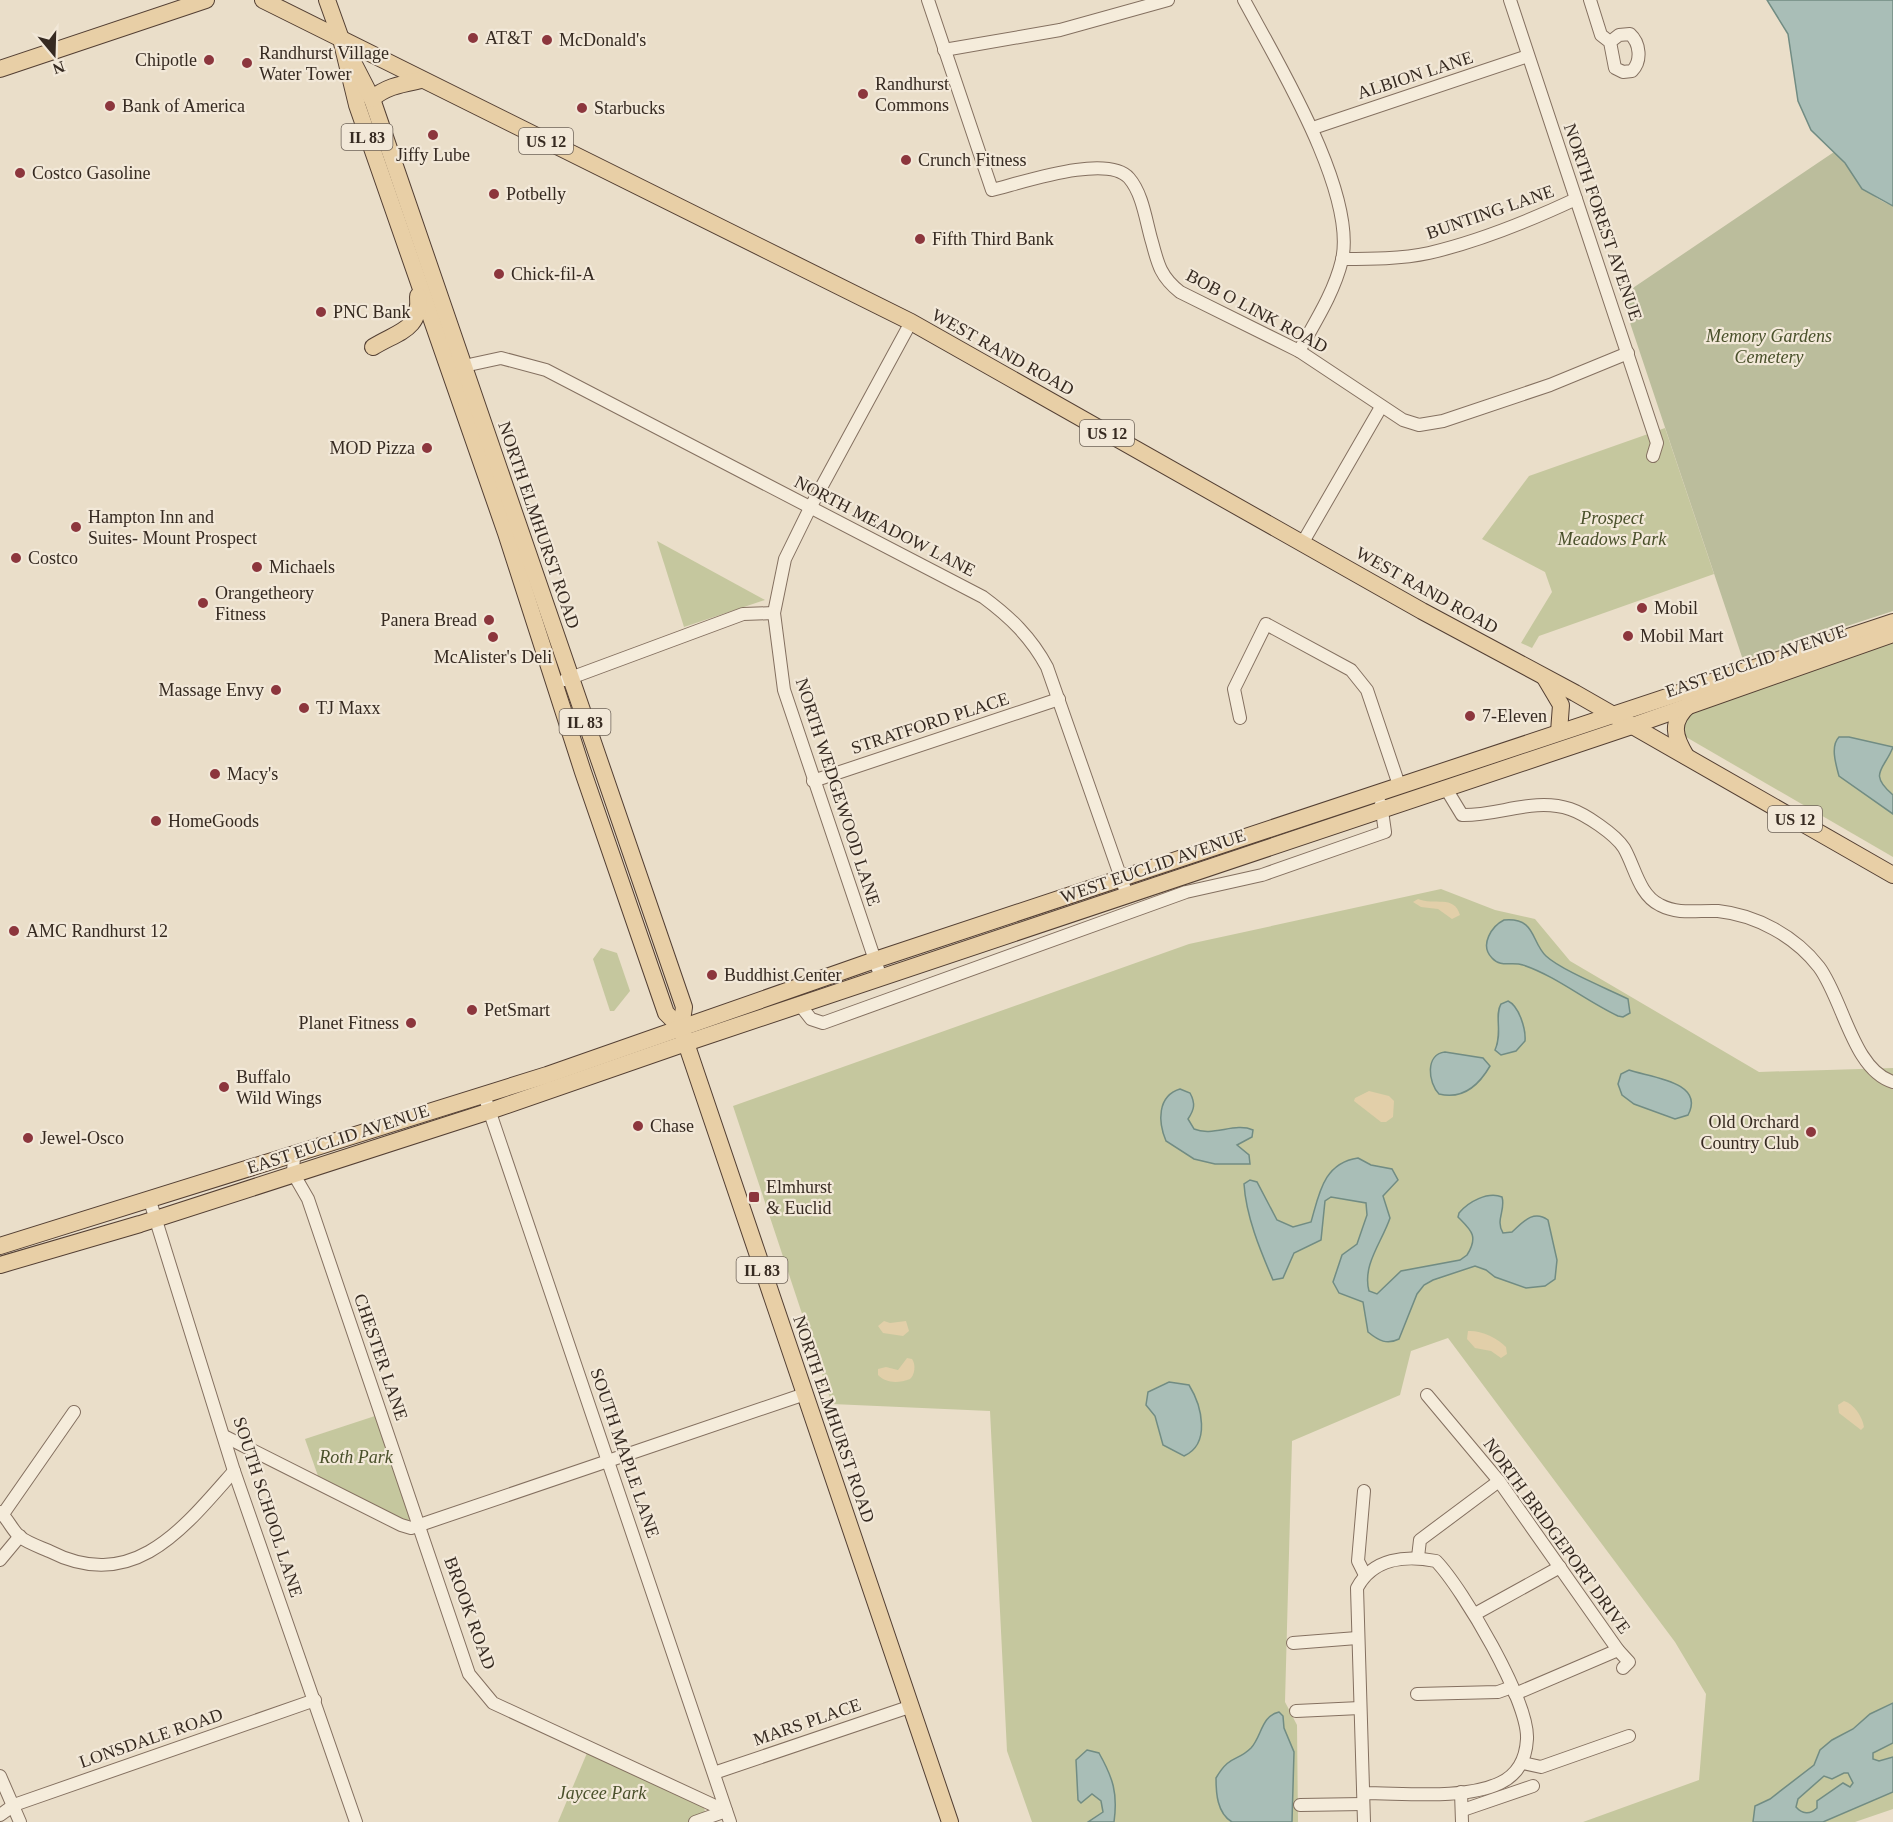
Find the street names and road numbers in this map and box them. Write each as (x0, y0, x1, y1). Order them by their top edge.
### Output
street label: ALBION LANE (1355, 47, 1475, 103)
street label: NORTH FOREST AVENUE (1560, 121, 1646, 323)
road number: IL 83 (342, 124, 392, 150)
road number: US 12 (519, 128, 573, 154)
street label: BUNTING LANE (1424, 181, 1556, 243)
street label: BOB O LINK ROAD (1183, 265, 1331, 357)
street label: WEST RAND ROAD (928, 305, 1078, 399)
street label: NORTH ELMHURST ROAD (494, 419, 584, 631)
road number: US 12 (1080, 420, 1134, 446)
street label: NORTH MEADOW LANE (791, 472, 979, 580)
street label: WEST RAND ROAD (1352, 543, 1502, 637)
street label: EAST EUCLID AVENUE (1663, 621, 1849, 701)
street label: NORTH WEDGEWOOD LANE (792, 675, 884, 909)
street label: STRATFORD PLACE (849, 688, 1011, 758)
road number: IL 83 (560, 709, 610, 735)
road number: US 12 (1768, 806, 1822, 832)
street label: WEST EUCLID AVENUE (1058, 825, 1248, 907)
street label: EAST EUCLID AVENUE (244, 1100, 432, 1178)
road number: IL 83 (736, 1257, 788, 1283)
street label: CHESTER LANE (350, 1291, 412, 1423)
street label: NORTH ELMHURST ROAD (789, 1313, 879, 1525)
street label: SOUTH MAPLE LANE (587, 1366, 663, 1540)
street label: SOUTH SCHOOL LANE (229, 1414, 307, 1600)
street label: NORTH BRIDGEPORT DRIVE (1479, 1434, 1635, 1638)
street label: BROOK ROAD (440, 1554, 500, 1672)
street label: MARS PLACE (751, 1694, 863, 1750)
street label: LONSDALE ROAD (77, 1704, 225, 1772)

